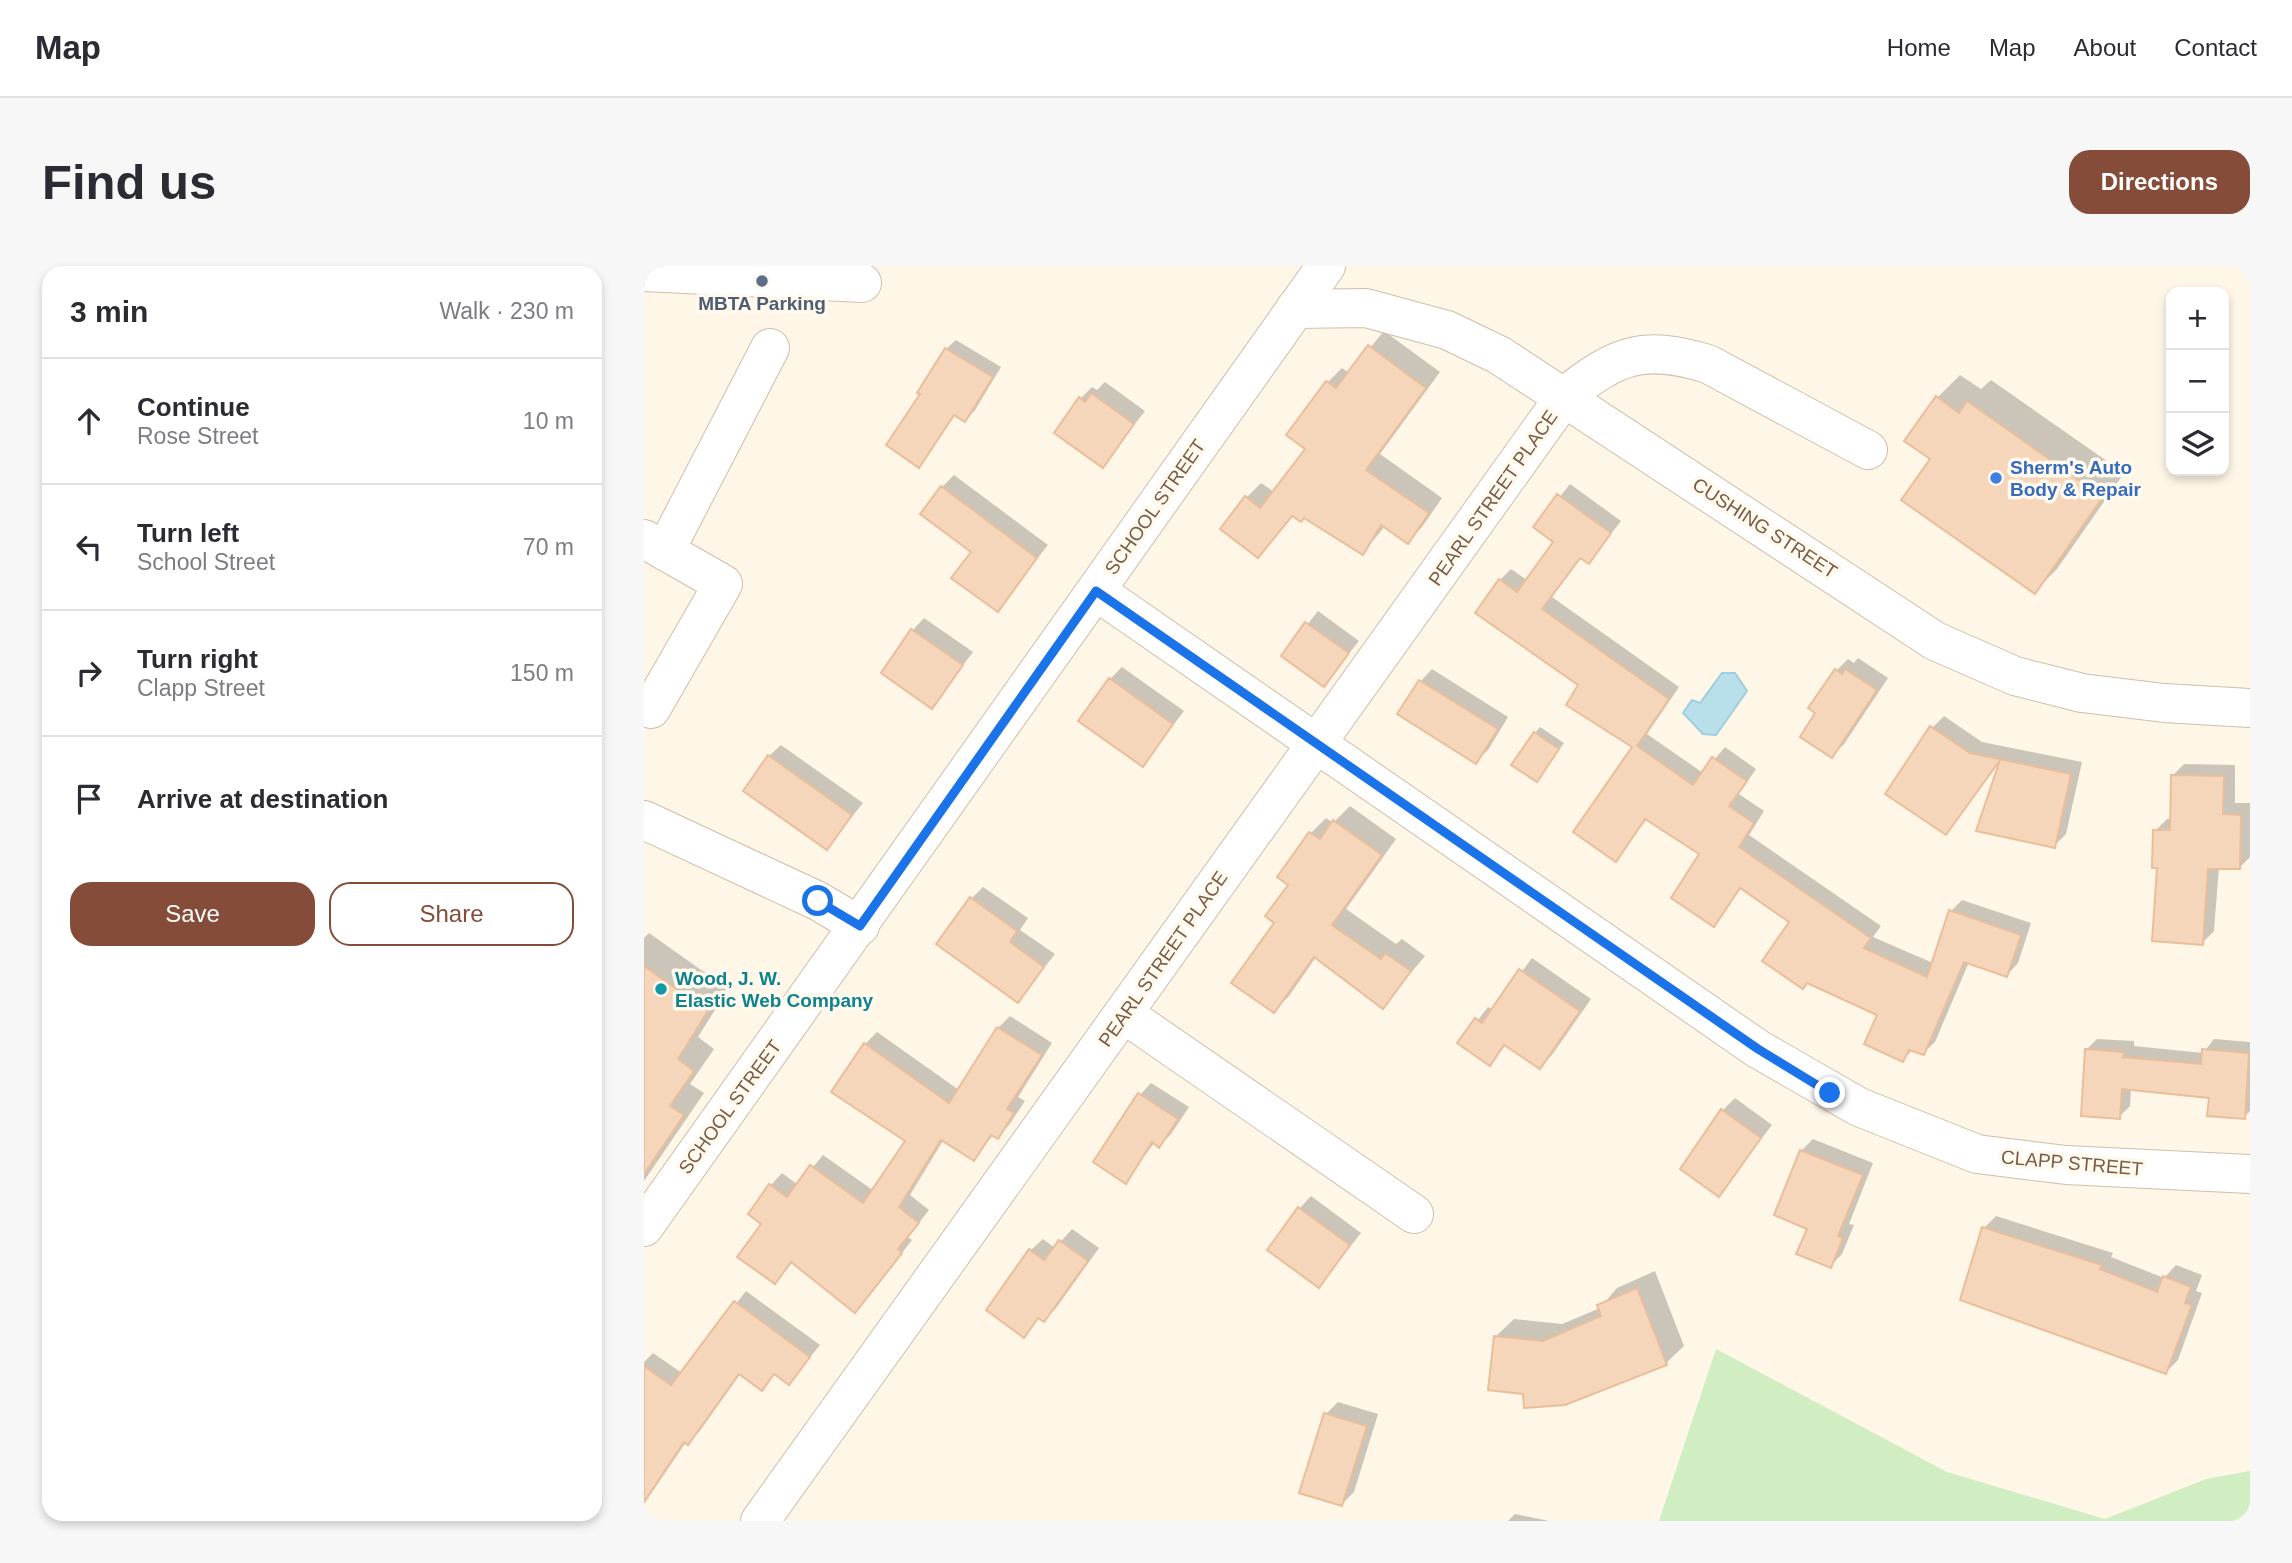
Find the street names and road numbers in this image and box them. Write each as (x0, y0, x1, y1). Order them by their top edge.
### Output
street label: PEARL STREET PLACE (1424, 406, 1562, 590)
street label: SCHOOL STREET (1101, 435, 1210, 578)
street label: CUSHING STREET (1689, 473, 1841, 583)
street label: PEARL STREET PLACE (1094, 867, 1232, 1051)
street label: SCHOOL STREET (675, 1036, 786, 1178)
street label: CLAPP STREET (2000, 1146, 2144, 1180)

